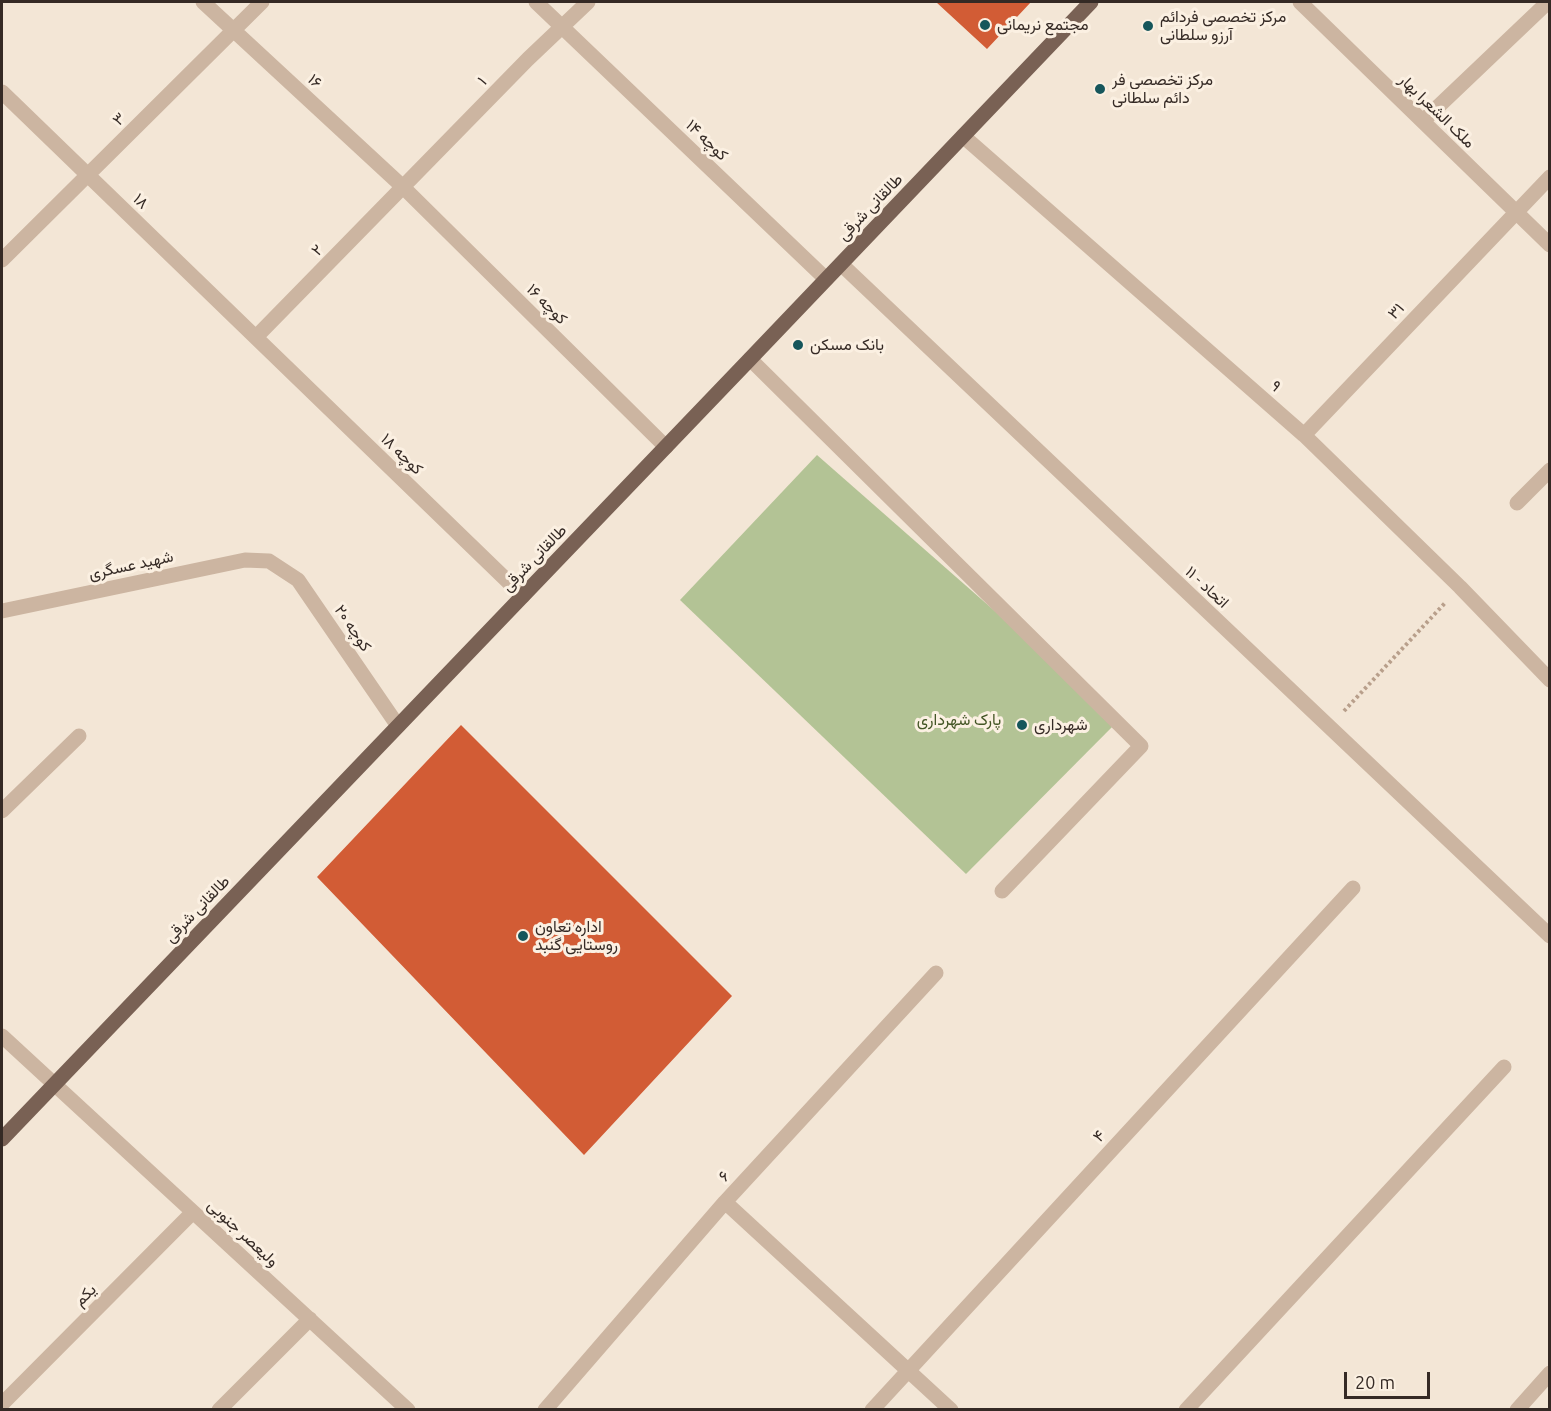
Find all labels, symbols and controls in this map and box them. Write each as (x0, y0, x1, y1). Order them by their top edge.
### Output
place label: مرکز تخصصی فردائم آرزو سلطانی (1160, 7, 1286, 45)
place label: مجتمع نریمانی (997, 15, 1089, 35)
marker: مجتمع نریمانی (978, 18, 992, 32)
marker: مرکز تخصصی فردائم آرزو سلطانی (1141, 19, 1155, 33)
street label: ۱۶ (304, 70, 326, 92)
place label: مرکز تخصصی فر دائم سلطانی (1112, 70, 1213, 108)
street label: ملک الشعرا بهار (1395, 70, 1479, 152)
street label: ۱ (473, 73, 491, 89)
marker: مرکز تخصصی فر دائم سلطانی (1093, 82, 1107, 96)
street label: ۳ (108, 108, 130, 130)
street label: کوچه ۱۴ (682, 115, 732, 165)
street label: طالقانی شرقی (833, 170, 907, 244)
street label: ۱۸ (129, 189, 153, 213)
street label: ۲ (307, 240, 327, 260)
street label: کوچه ۱۶ (523, 280, 571, 328)
street label: ۳۱ (1384, 299, 1408, 323)
place label: بانک مسکن (810, 335, 884, 355)
marker: بانک مسکن (791, 338, 805, 352)
street label: ۹ (1267, 376, 1285, 396)
street label: کوچه ۱۸ (377, 429, 427, 479)
street label: طالقانی شرقی (497, 521, 571, 595)
street label: شهید عسگری (87, 547, 175, 583)
street label: اتحاد - ۱۱ (1181, 562, 1233, 612)
street label: کوچه ۲۰ (330, 601, 376, 655)
park label: پارک شهرداری (917, 710, 1001, 730)
place label: شهرداری (1034, 715, 1088, 735)
marker: شهرداری (1015, 718, 1029, 732)
street label: طالقانی شرقی (160, 872, 234, 946)
place label: اداره تعاون روستایی گنبد (535, 917, 618, 955)
marker: اداره تعاون روستایی گنبد (516, 929, 530, 943)
street label: ۴ (1089, 1126, 1109, 1146)
street label: ۶ (714, 1167, 734, 1185)
street label: ولیعصر جنوبی (204, 1195, 282, 1271)
street label: یکم (70, 1280, 100, 1310)
scale bar (1347, 1360, 1432, 1398)
text: 20 m (1355, 1372, 1395, 1392)

